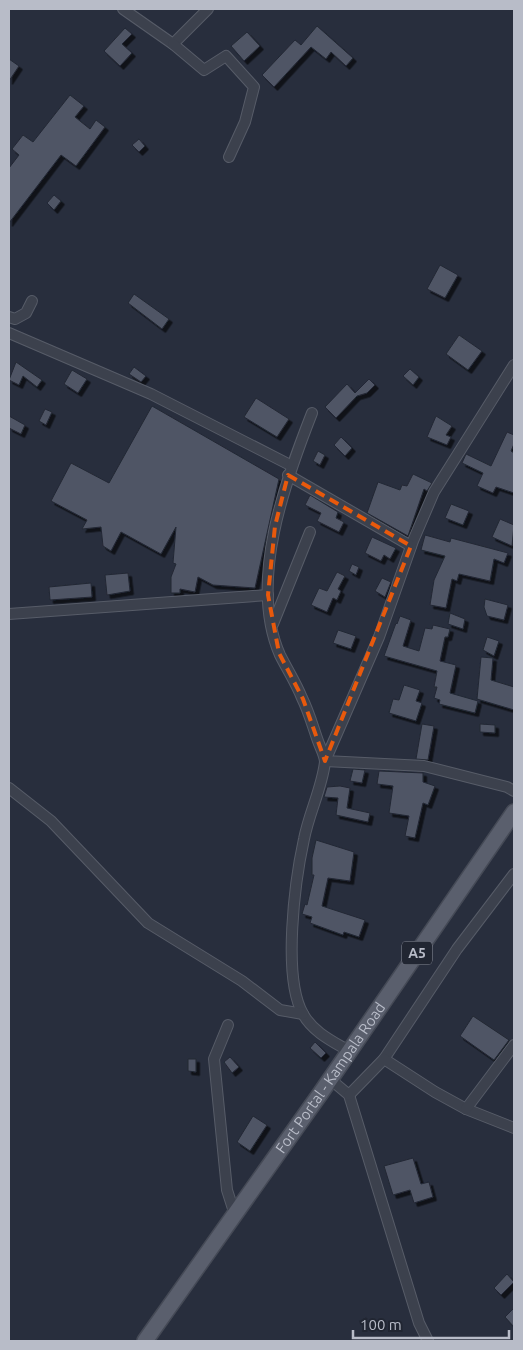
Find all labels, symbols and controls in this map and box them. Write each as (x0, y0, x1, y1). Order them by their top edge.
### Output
road number: A5 (402, 941, 432, 964)
street label: Fort Portal - Kampala Road (272, 999, 388, 1156)
scale bar (353, 1308, 509, 1340)
text: 100 m (360, 1316, 402, 1333)

